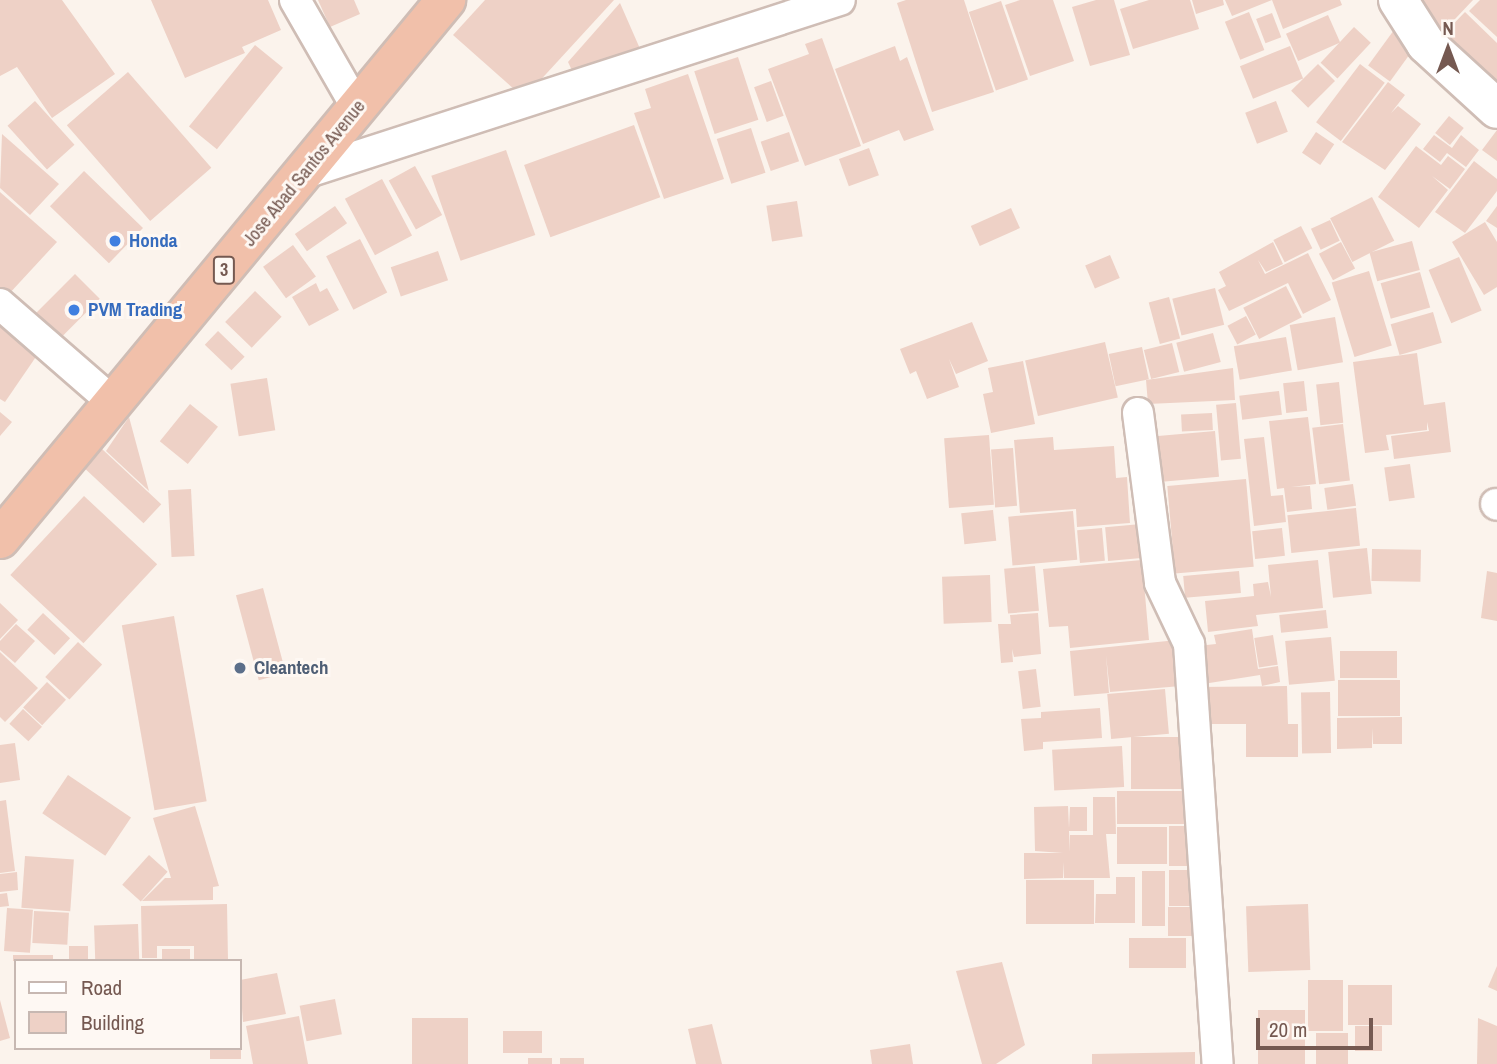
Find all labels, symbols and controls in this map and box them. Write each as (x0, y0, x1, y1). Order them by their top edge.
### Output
north arrow (1413, 14, 1483, 84)
text: N (1442, 15, 1454, 41)
street label: Jose Abad Santos Avenue (237, 95, 371, 251)
place label: Honda (129, 230, 177, 252)
marker: Honda (107, 233, 123, 249)
road number: 3 (212, 256, 236, 284)
place label: PVM Trading (88, 299, 182, 321)
marker: PVM Trading (66, 302, 82, 318)
place label: Cleantech (254, 657, 328, 679)
marker: Cleantech (232, 660, 248, 676)
legend (14, 959, 242, 1050)
text: Road (81, 973, 122, 1002)
scale bar (1259, 1004, 1376, 1048)
text: Building (81, 1008, 144, 1037)
text: 20 m (1269, 1015, 1307, 1044)

